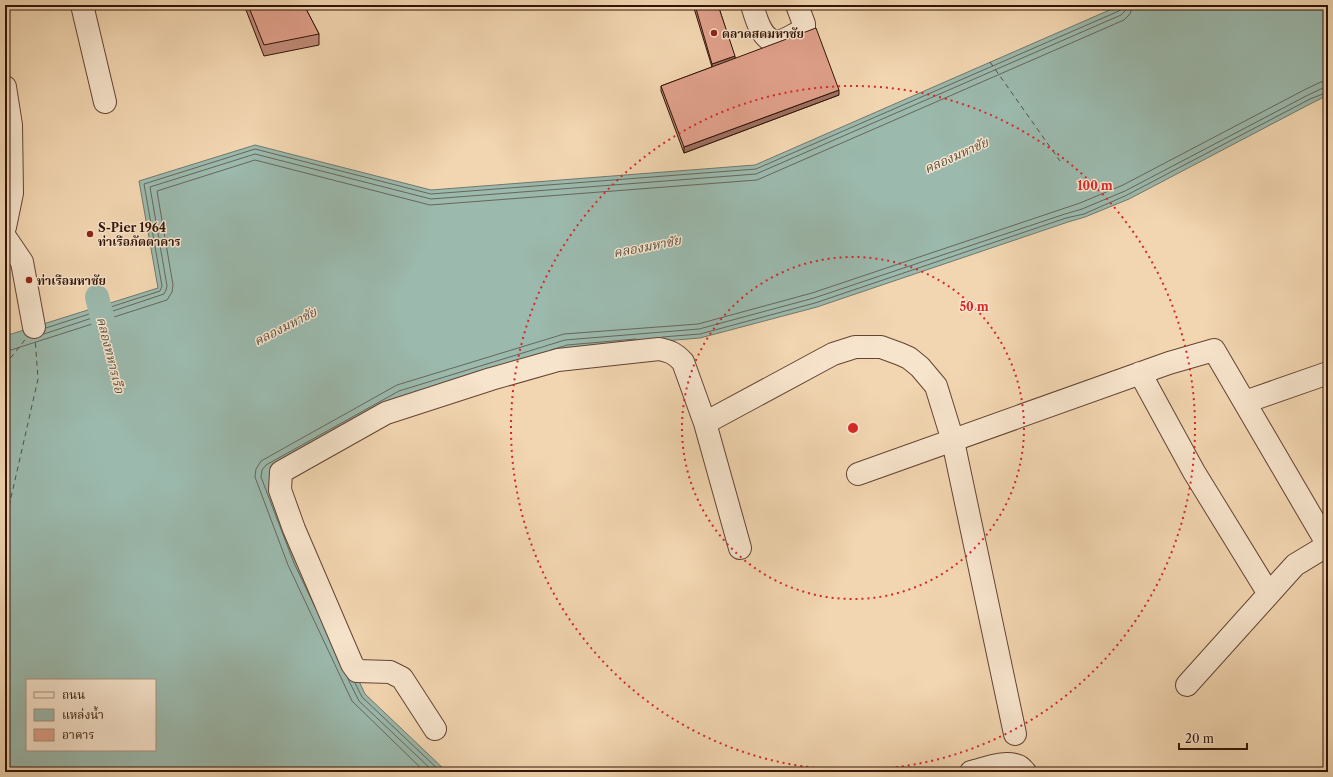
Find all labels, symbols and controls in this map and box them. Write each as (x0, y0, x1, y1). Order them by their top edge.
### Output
place label: ตลาดสดมหาชัย (722, 26, 804, 41)
marker: ตลาดสดมหาชัย (709, 28, 719, 38)
water label: คลองมหาชัย (921, 133, 992, 176)
text: 100 m (1077, 178, 1113, 193)
place label: S-Pier 1964 ท่าเรือภัตตาคาร (98, 220, 180, 249)
marker: S-Pier 1964 ท่าเรือภัตตาคาร (85, 229, 95, 239)
water label: คลองมหาชัย (612, 231, 683, 260)
place label: ท่าเรือมหาชัย (37, 273, 106, 288)
marker: ท่าเรือมหาชัย (24, 275, 34, 285)
text: 50 m (959, 299, 989, 314)
water label: คลองมหาชัย (251, 303, 320, 349)
water label: คลองทหารเรือ (94, 315, 128, 395)
centre of rings (846, 421, 860, 435)
legend (26, 679, 156, 751)
text: ถนน (62, 687, 85, 702)
text: แหล่งน้ำ (62, 706, 104, 722)
scale bar (1179, 725, 1247, 751)
text: อาคาร (62, 727, 94, 742)
text: 20 m (1185, 731, 1214, 746)

